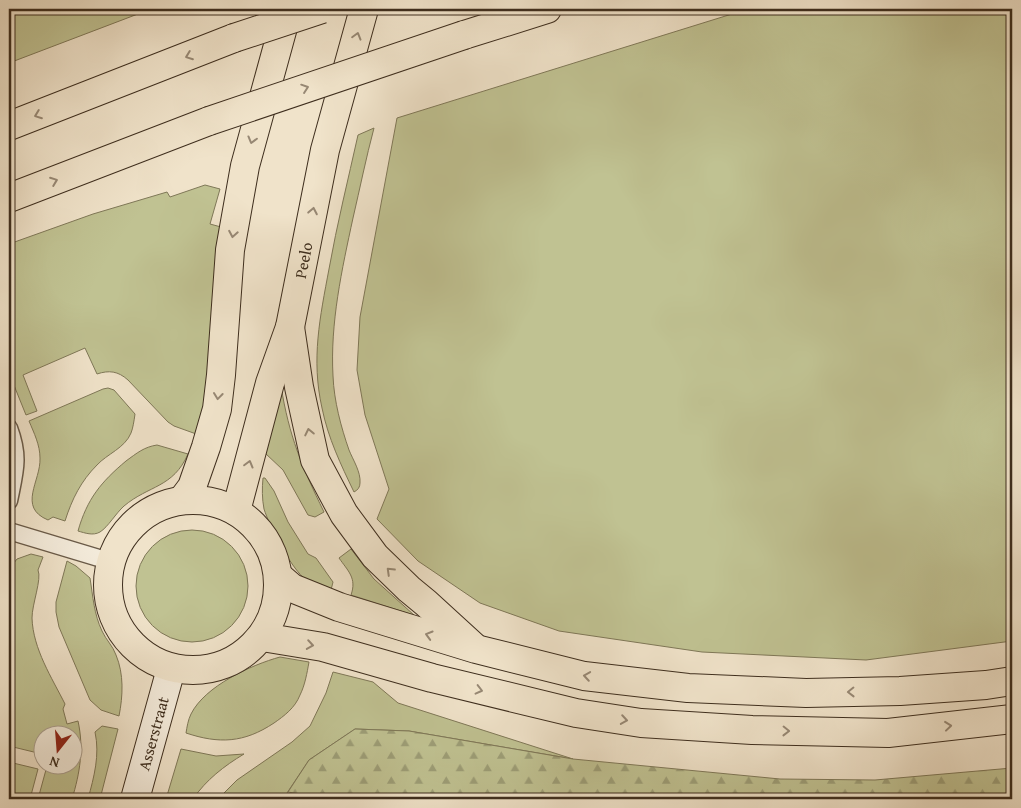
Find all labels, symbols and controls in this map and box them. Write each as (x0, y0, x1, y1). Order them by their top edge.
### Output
one-way arrow (351, 32, 361, 40)
one-way arrow (185, 49, 194, 60)
one-way arrow (300, 84, 309, 94)
one-way arrow (34, 109, 42, 119)
one-way arrow (247, 136, 258, 145)
one-way arrow (49, 176, 58, 187)
one-way arrow (307, 207, 318, 215)
one-way arrow (229, 230, 239, 239)
street label: Peelo (288, 240, 319, 280)
one-way arrow (214, 392, 224, 400)
one-way arrow (304, 428, 315, 437)
one-way arrow (243, 460, 254, 468)
one-way arrow (386, 567, 395, 576)
one-way arrow (425, 631, 433, 641)
one-way arrow (306, 639, 314, 649)
one-way arrow (583, 672, 591, 682)
one-way arrow (474, 684, 483, 695)
one-way arrow (847, 687, 854, 697)
street label: Asserstraat (131, 693, 175, 773)
one-way arrow (620, 714, 628, 725)
one-way arrow (945, 721, 953, 732)
north arrow (32, 726, 82, 776)
one-way arrow (782, 726, 790, 736)
text: N (46, 751, 62, 773)

